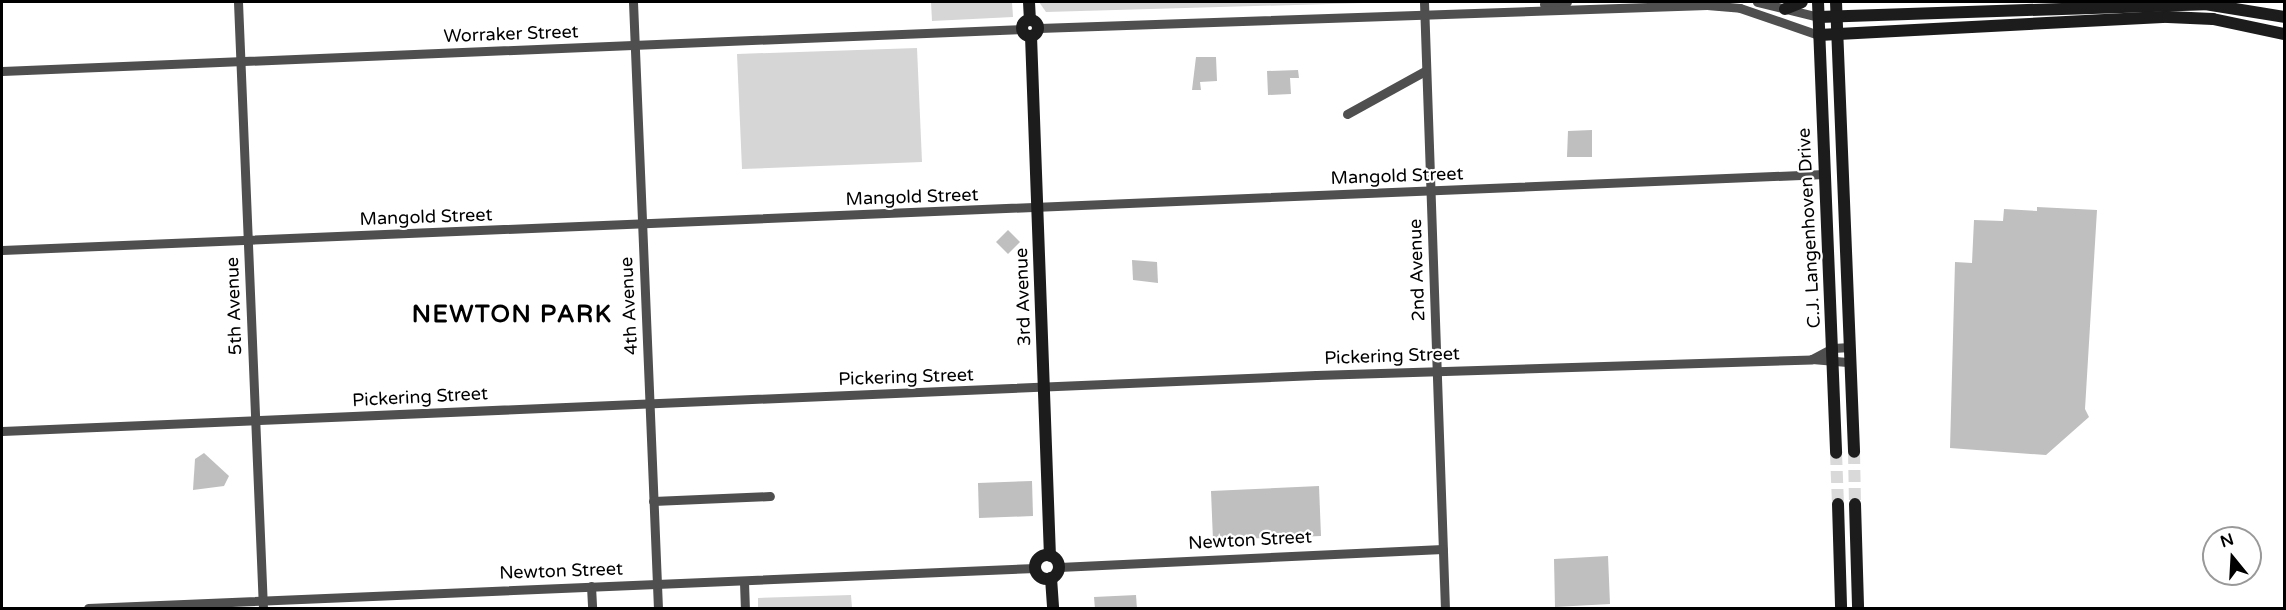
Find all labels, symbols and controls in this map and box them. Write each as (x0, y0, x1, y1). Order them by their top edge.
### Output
street label: Worraker Street (443, 21, 579, 47)
street label: C.J. Langenhoven Drive (1793, 127, 1825, 329)
street label: Mangold Street (1330, 163, 1464, 189)
street label: Mangold Street (845, 184, 979, 210)
street label: Mangold Street (359, 204, 493, 230)
street label: 2nd Avenue (1404, 218, 1430, 322)
street label: 3rd Avenue (1010, 247, 1036, 347)
street label: 4th Avenue (616, 256, 642, 356)
street label: 5th Avenue (221, 257, 247, 355)
district label: NEWTON PARK (412, 301, 612, 329)
street label: Pickering Street (1324, 343, 1460, 369)
street label: Pickering Street (838, 364, 974, 390)
street label: Pickering Street (352, 383, 488, 411)
street label: Newton Street (1188, 526, 1312, 554)
north arrow (2202, 526, 2262, 586)
text: N (2218, 529, 2236, 552)
street label: Newton Street (499, 558, 623, 584)

